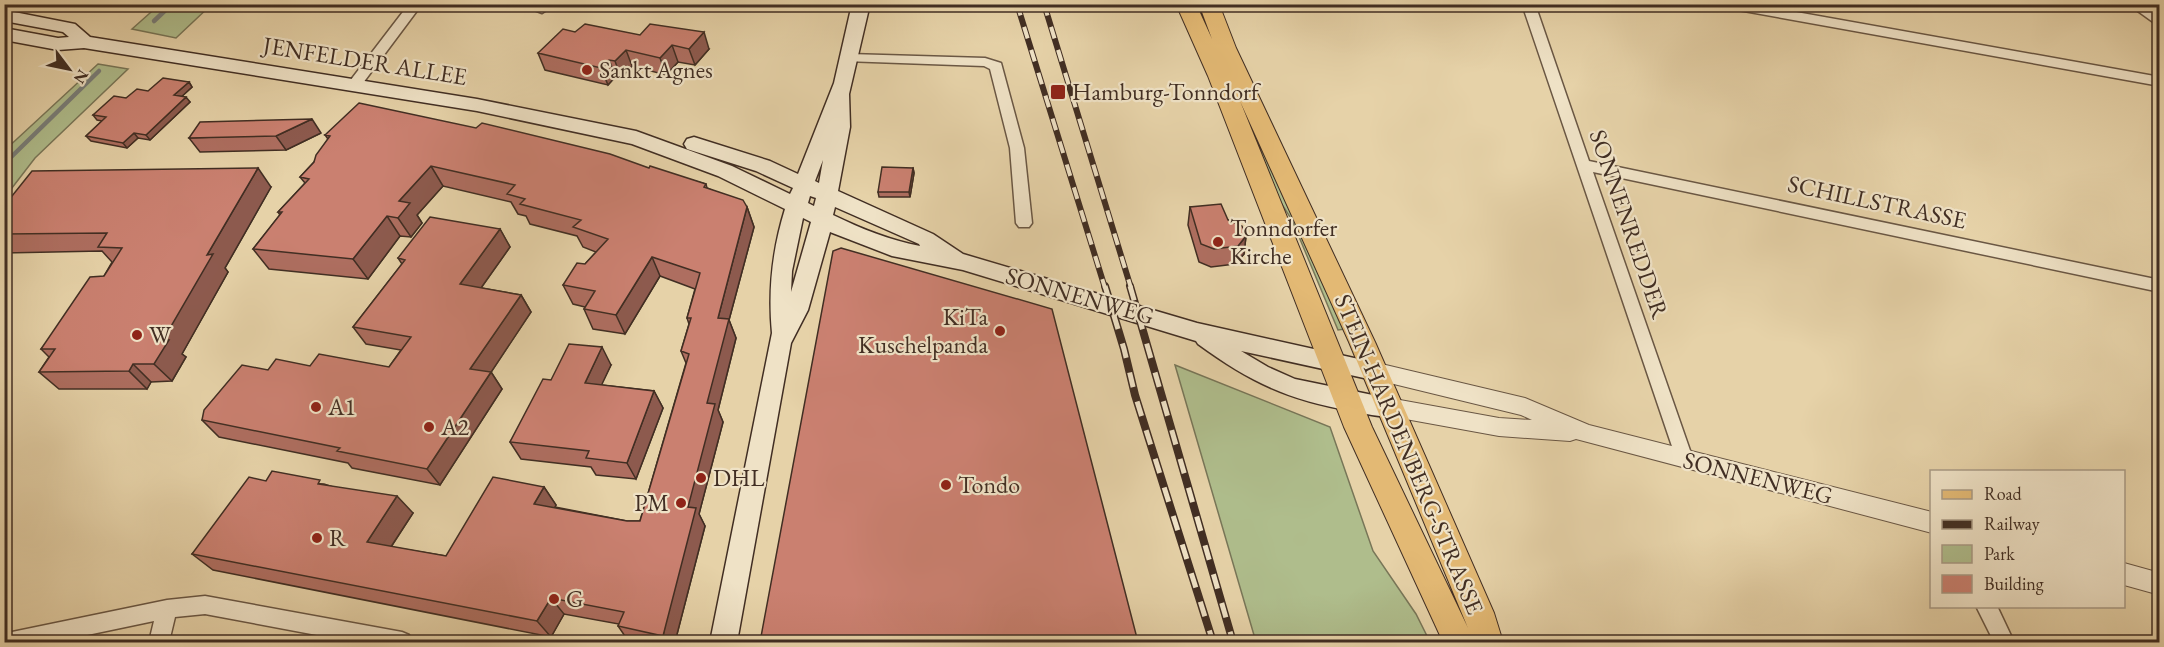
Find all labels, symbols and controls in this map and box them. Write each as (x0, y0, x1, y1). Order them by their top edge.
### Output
street label: JENFELDER ALLEE (259, 29, 469, 92)
north arrow (39, 39, 99, 99)
place label: Sankt Agnes (599, 54, 713, 85)
marker: Sankt Agnes (580, 63, 594, 77)
text: N (69, 66, 94, 88)
place label: Hamburg-Tonndorf (1072, 76, 1262, 107)
marker: Hamburg-Tonndorf (1049, 83, 1067, 101)
street label: SONNENREDDER (1583, 125, 1677, 323)
street label: SCHILLSTRASSE (1785, 167, 1969, 236)
place label: Tonndorfer Kirche (1230, 212, 1337, 271)
marker: Tonndorfer Kirche (1211, 235, 1225, 249)
street label: SONNENWEG (1002, 260, 1158, 332)
street label: STEIN-HARDENBERG-STRASSE (1328, 289, 1491, 619)
place label: KiTa Kuschelpanda (858, 301, 988, 360)
place label: W (149, 319, 172, 350)
marker: KiTa Kuschelpanda (993, 324, 1007, 338)
marker: W (130, 328, 144, 342)
place label: A1 (327, 391, 356, 422)
marker: A1 (309, 400, 323, 414)
place label: A2 (440, 411, 470, 442)
marker: A2 (422, 420, 436, 434)
street label: SONNENWEG (1680, 444, 1836, 511)
place label: DHL (713, 462, 765, 493)
place label: Tondo (958, 469, 1020, 500)
legend (1930, 470, 2125, 608)
marker: DHL (694, 471, 708, 485)
marker: Tondo (939, 478, 953, 492)
text: Road (1984, 482, 2023, 505)
place label: PM (634, 487, 669, 518)
marker: PM (674, 496, 688, 510)
text: Railway (1984, 512, 2040, 535)
place label: R (329, 522, 347, 553)
marker: R (310, 531, 324, 545)
text: Park (1984, 542, 2015, 565)
text: Building (1984, 572, 2044, 595)
place label: G (566, 583, 584, 614)
marker: G (547, 592, 561, 606)

